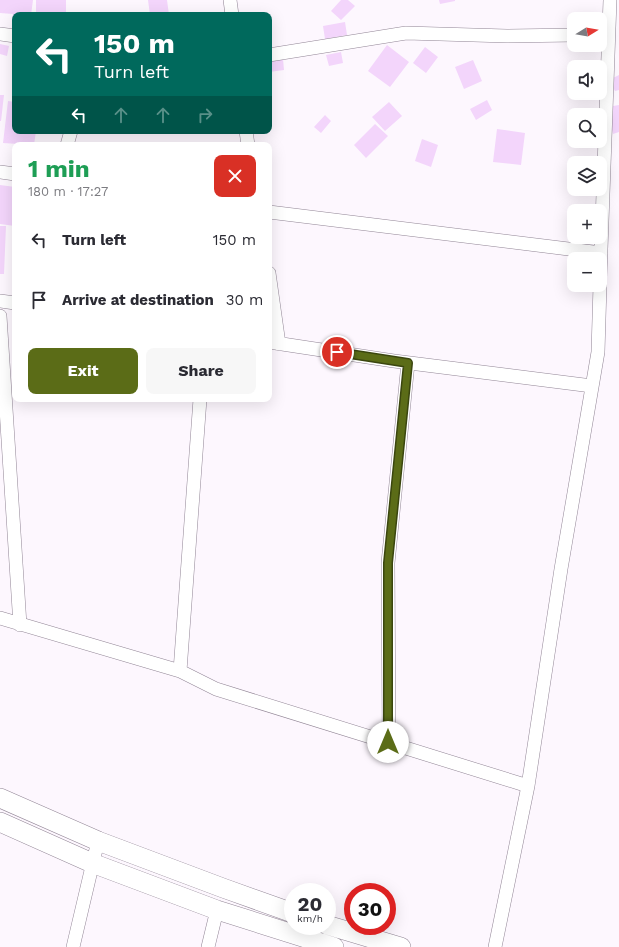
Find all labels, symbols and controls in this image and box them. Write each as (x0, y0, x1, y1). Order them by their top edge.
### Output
north arrow (567, 12, 607, 52)
map controls (567, 12, 607, 292)
text: 150 m (94, 27, 175, 60)
icon: left (28, 28, 80, 80)
button: sound (567, 60, 607, 100)
text: Turn left (94, 61, 169, 82)
icon: left (68, 104, 90, 126)
icon: ahead (110, 104, 132, 126)
icon: ahead (152, 104, 174, 126)
icon: right (194, 104, 216, 126)
button: search (567, 108, 607, 148)
text: 1 min (28, 155, 90, 183)
button: close (214, 155, 256, 197)
button: layers (567, 156, 607, 196)
text: 180 m · 17:27 (28, 184, 108, 199)
button: + (567, 204, 607, 244)
icon: left (28, 229, 50, 251)
text: Turn left (62, 231, 126, 249)
text: 150 m (213, 231, 256, 249)
button: − (567, 252, 607, 292)
icon: arrive (28, 289, 50, 311)
text: Arrive at destination (62, 291, 214, 309)
text: 30 m (226, 291, 263, 309)
pin (320, 335, 354, 369)
icon: arrive (326, 341, 348, 363)
button: Exit (28, 348, 138, 394)
button: Share (146, 348, 256, 394)
position arrow (367, 721, 409, 763)
speed limit sign: 30 (344, 883, 396, 935)
text: 20 (298, 892, 322, 916)
text: km/h (297, 913, 323, 924)

